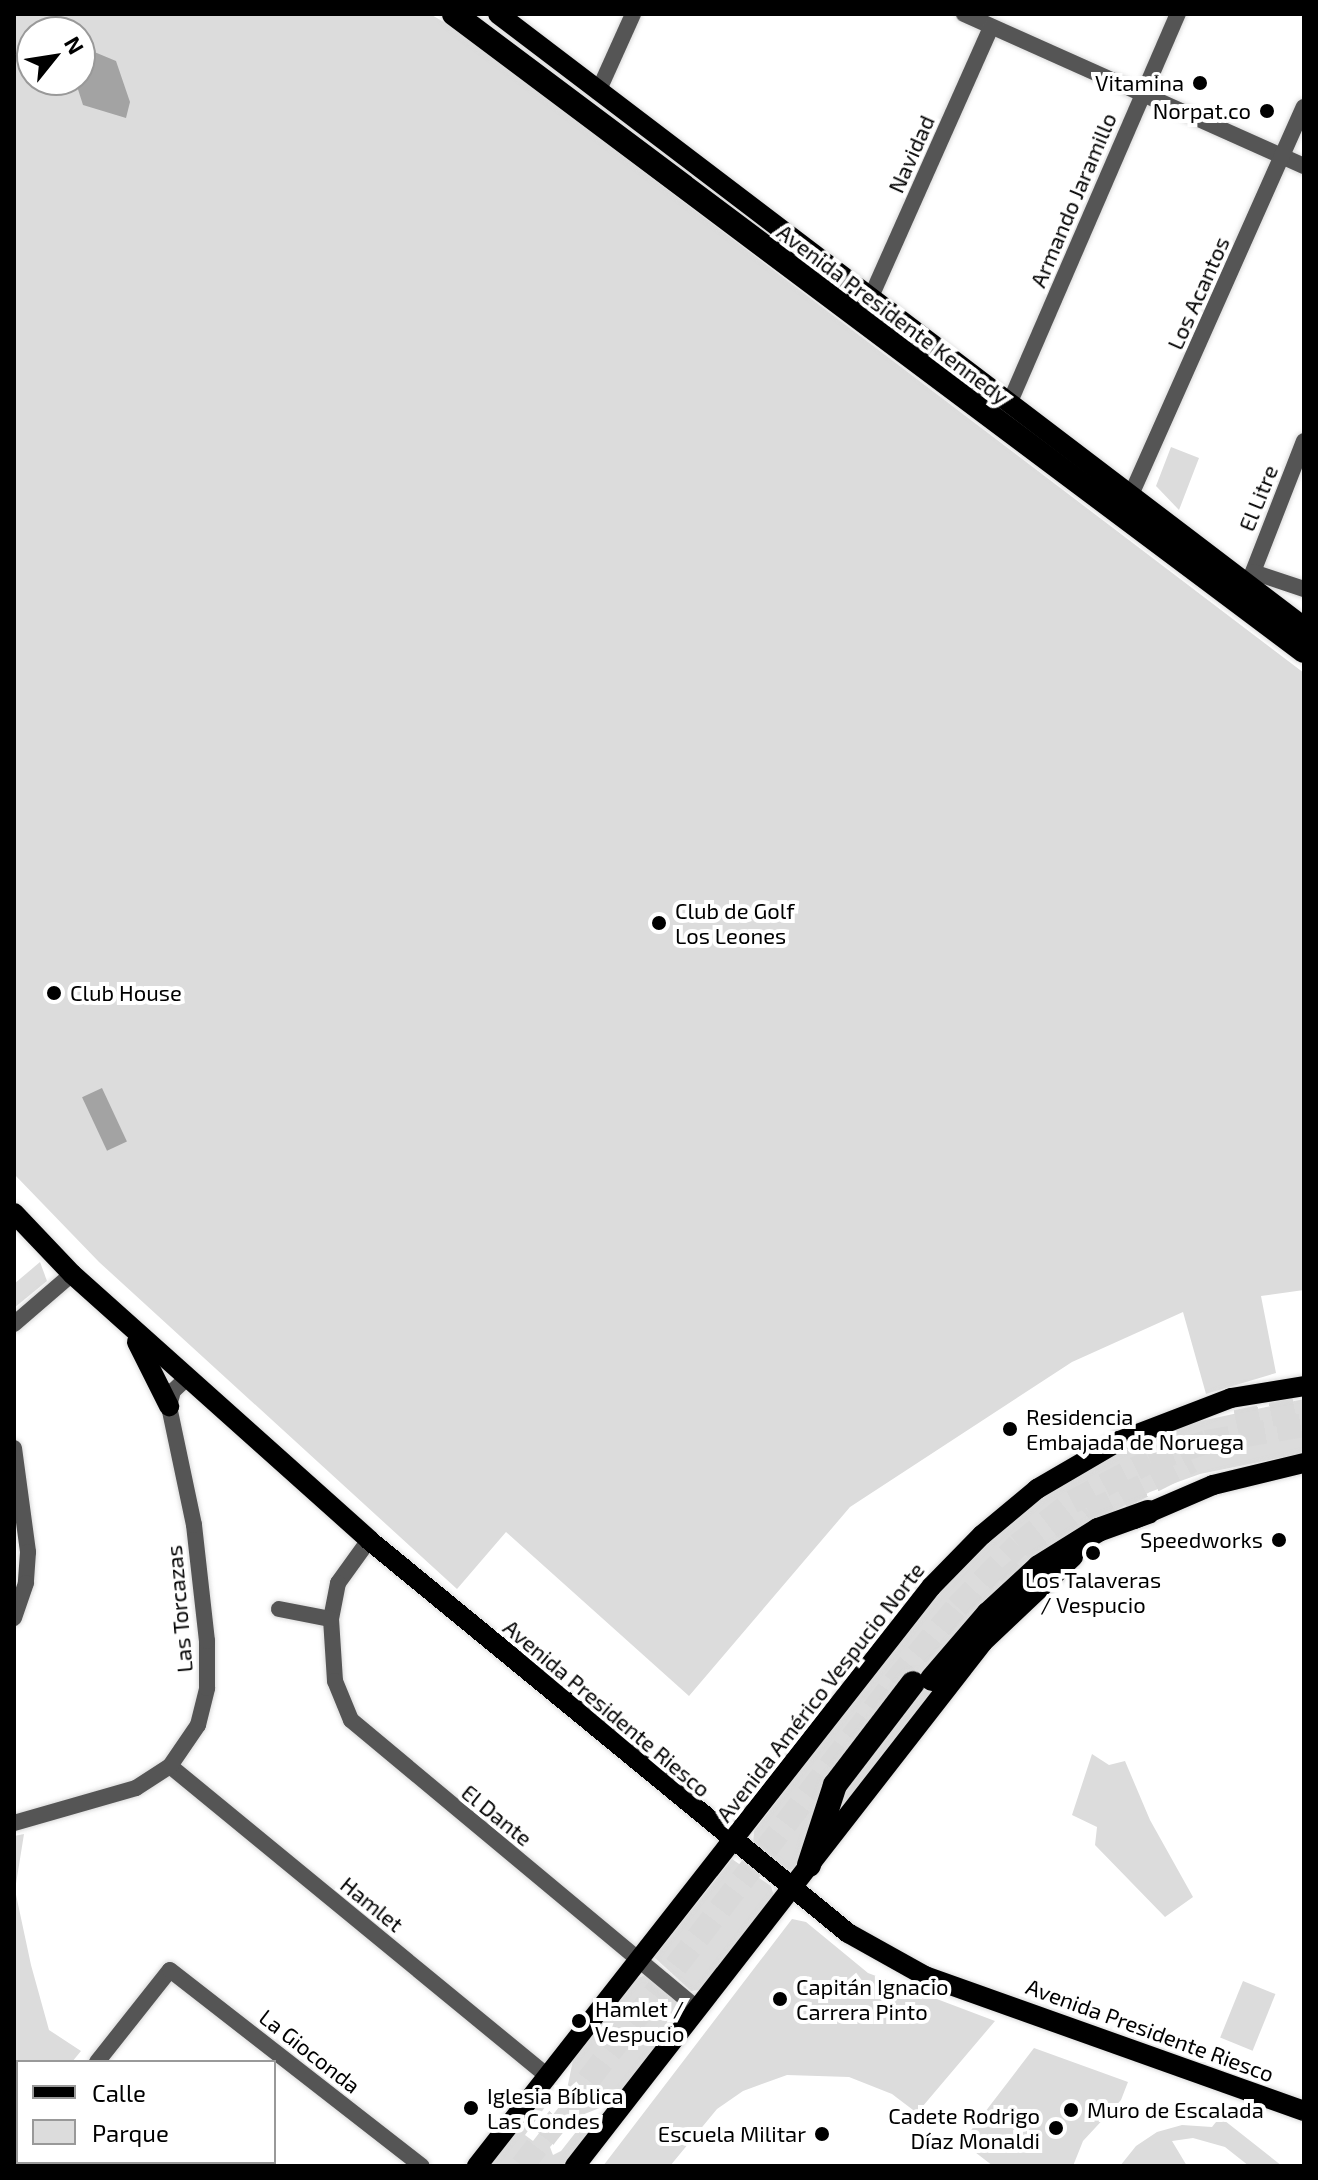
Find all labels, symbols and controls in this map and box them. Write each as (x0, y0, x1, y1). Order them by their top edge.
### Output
north arrow (16, 16, 96, 96)
text: N (60, 32, 90, 58)
place label: Vitamina (1095, 70, 1184, 96)
marker: Vitamina (1191, 74, 1209, 92)
place label: Norpat.co (1153, 98, 1251, 124)
marker: Norpat.co (1258, 102, 1276, 120)
street label: Armando Jaramillo (1024, 109, 1122, 291)
street label: Navidad (882, 111, 940, 197)
street label: Avenida Presidente Kennedy (772, 218, 1014, 410)
street label: Los Acantos (1161, 232, 1235, 354)
street label: El Litre (1233, 461, 1283, 535)
place label: Club de Golf Los Leones (675, 897, 795, 948)
marker: Club de Golf Los Leones (650, 914, 668, 932)
place label: Club House (70, 980, 182, 1006)
marker: Club House (45, 984, 63, 1002)
place label: Residencia Embajada de Noruega (1026, 1403, 1244, 1454)
marker: Residencia Embajada de Noruega (1001, 1420, 1019, 1438)
place label: Speedworks (1140, 1527, 1263, 1553)
marker: Speedworks (1270, 1531, 1288, 1549)
street label: Las Torcazas (160, 1544, 198, 1674)
marker: Los Talaveras / Vespucio (1084, 1544, 1102, 1562)
street label: Avenida Américo Vespucio Norte (710, 1557, 930, 1827)
place label: Los Talaveras / Vespucio (1025, 1566, 1161, 1618)
street label: Avenida Presidente Riesco (498, 1614, 716, 1802)
street label: El Dante (456, 1778, 538, 1852)
street label: Hamlet (335, 1871, 409, 1937)
place label: Capitán Ignacio Carrera Pinto (796, 1973, 949, 2024)
street label: Avenida Presidente Riesco (1022, 1973, 1278, 2087)
marker: Capitán Ignacio Carrera Pinto (771, 1990, 789, 2008)
place label: Hamlet / Vespucio (595, 1995, 685, 2046)
street label: La Gioconda (254, 2003, 366, 2099)
marker: Hamlet / Vespucio (570, 2012, 588, 2030)
legend (16, 2060, 276, 2164)
text: Calle (92, 2078, 146, 2107)
place label: Iglesia Bíblica Las Condes (487, 2082, 623, 2134)
place label: Muro de Escalada (1087, 2097, 1264, 2123)
marker: Iglesia Bíblica Las Condes (462, 2099, 480, 2117)
marker: Muro de Escalada (1062, 2101, 1080, 2119)
place label: Cadete Rodrigo Díaz Monaldi (888, 2102, 1040, 2154)
text: Parque (92, 2118, 169, 2147)
marker: Cadete Rodrigo Díaz Monaldi (1047, 2119, 1065, 2137)
place label: Escuela Militar (658, 2121, 806, 2147)
marker: Escuela Militar (813, 2125, 831, 2143)

